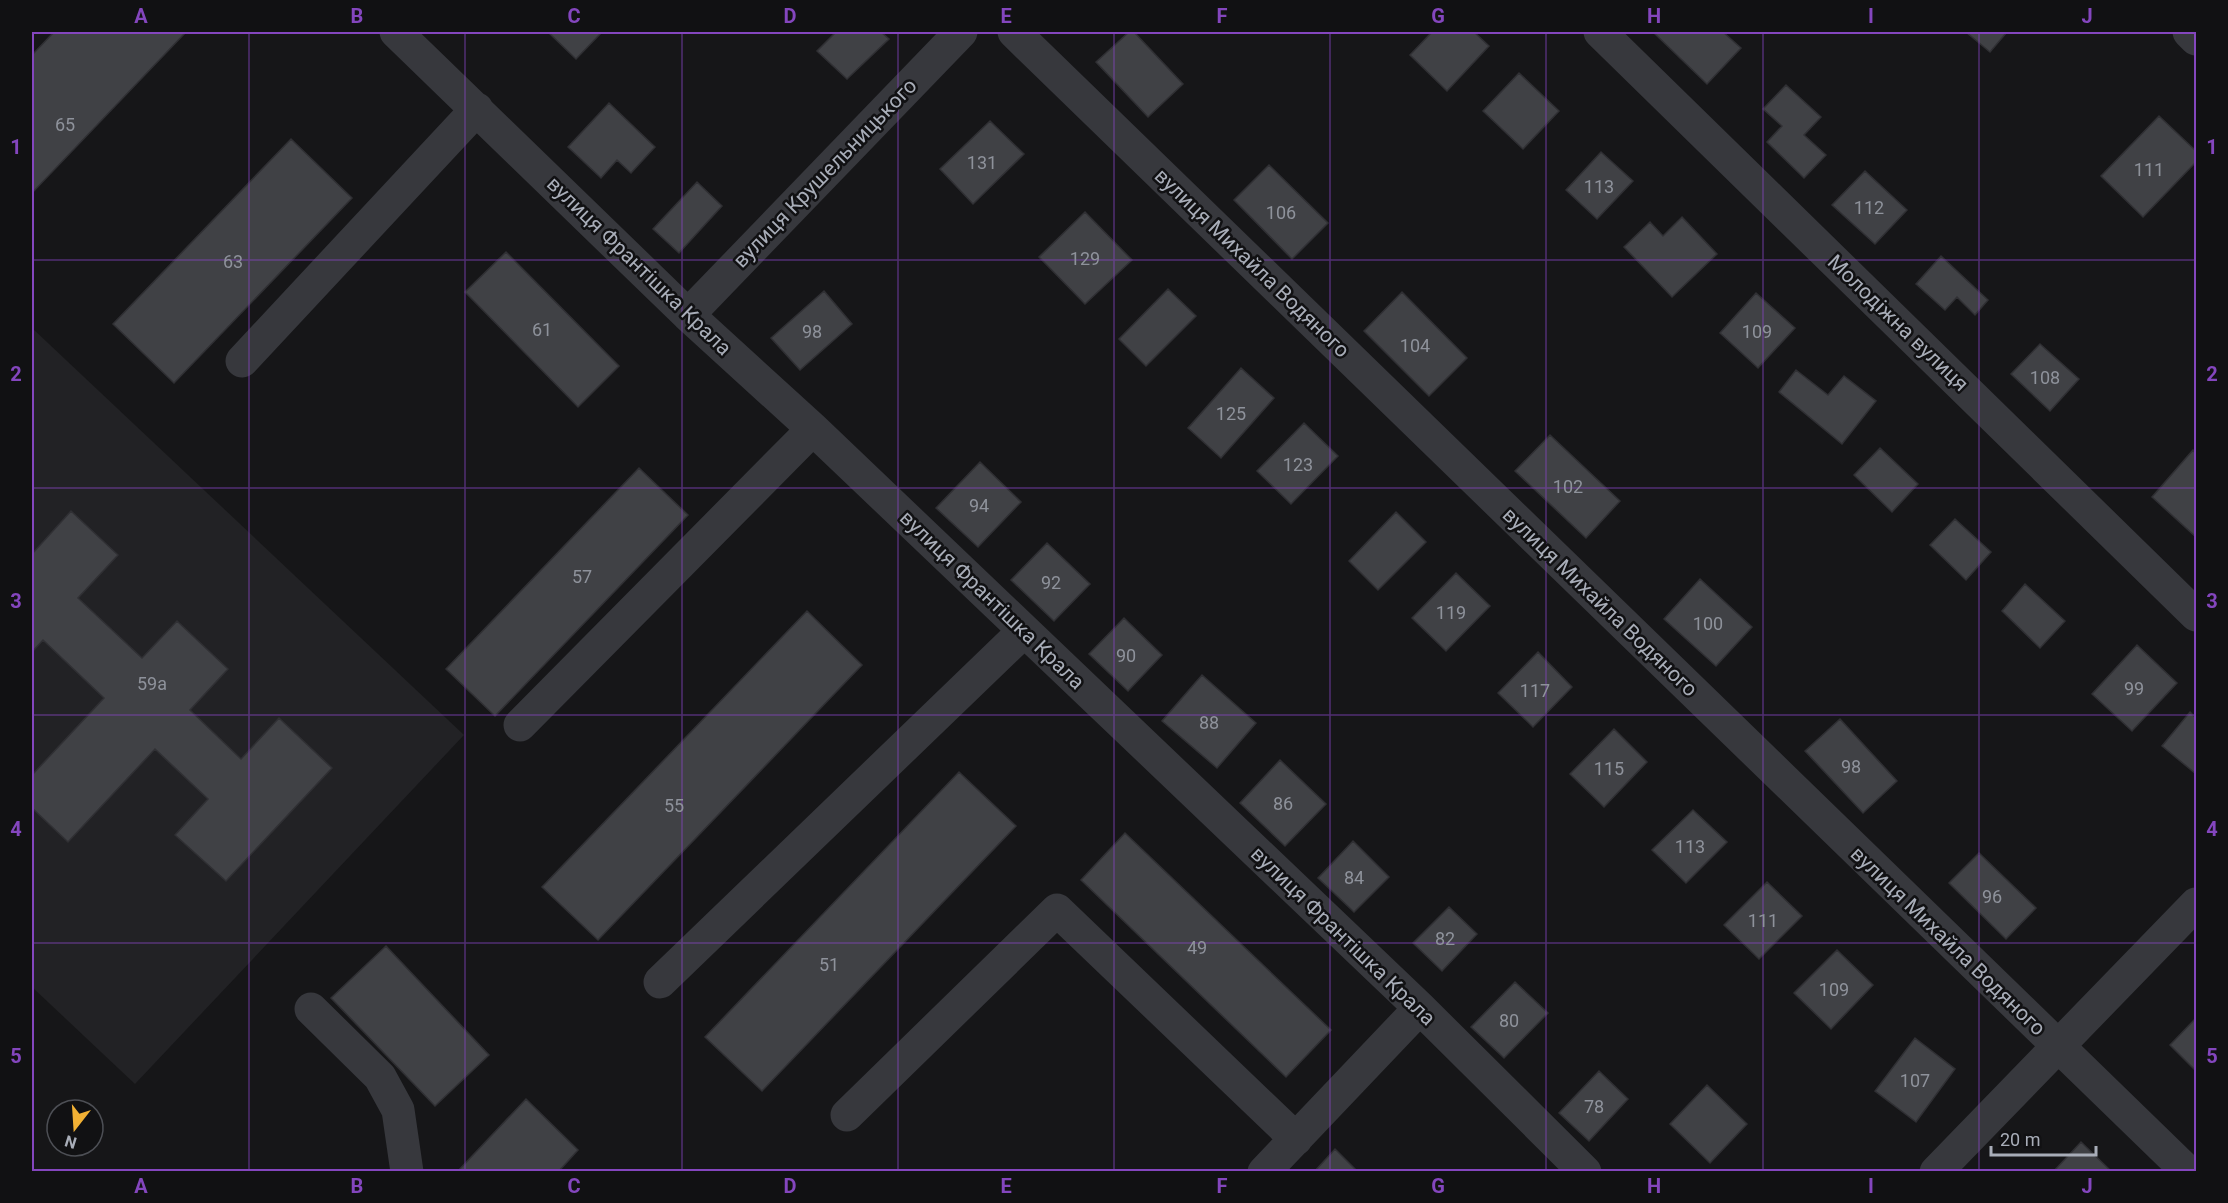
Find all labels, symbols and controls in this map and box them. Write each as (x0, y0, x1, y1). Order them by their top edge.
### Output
text: A (134, 4, 148, 28)
text: B (351, 4, 363, 28)
text: C (567, 4, 581, 28)
text: D (784, 4, 797, 28)
text: E (1000, 4, 1012, 28)
text: F (1217, 4, 1228, 28)
text: G (1431, 4, 1445, 28)
text: H (1647, 4, 1661, 28)
text: I (1868, 4, 1874, 28)
text: J (2081, 4, 2093, 28)
street label: вулиця Крушельницького (728, 74, 922, 272)
house number: 65 (55, 114, 75, 135)
text: 1 (10, 135, 22, 159)
text: 1 (2206, 135, 2218, 159)
house number: 131 (967, 152, 997, 173)
house number: 111 (2134, 159, 2164, 180)
street label: вулиця Михайла Водяного (1150, 164, 1354, 362)
street label: вулиця Франтішка Крала (542, 172, 736, 360)
house number: 113 (1584, 176, 1614, 197)
house number: 112 (1854, 197, 1884, 218)
house number: 106 (1266, 202, 1296, 223)
house number: 129 (1070, 248, 1100, 269)
street label: Молодіжна вулиця (1823, 250, 1973, 396)
house number: 63 (223, 251, 243, 272)
house number: 61 (532, 319, 552, 340)
house number: 98 (802, 321, 822, 342)
house number: 109 (1742, 321, 1772, 342)
house number: 104 (1400, 335, 1430, 356)
text: 2 (10, 362, 22, 386)
text: 2 (2206, 362, 2218, 386)
house number: 108 (2030, 367, 2060, 388)
house number: 125 (1216, 403, 1246, 424)
house number: 123 (1283, 454, 1313, 475)
house number: 102 (1553, 476, 1583, 497)
house number: 94 (969, 495, 989, 516)
street label: вулиця Михайла Водяного (1498, 503, 1702, 701)
street label: вулиця Франтішка Крала (895, 506, 1089, 694)
house number: 57 (572, 566, 592, 587)
house number: 92 (1041, 572, 1061, 593)
text: 3 (10, 589, 22, 613)
text: 3 (2206, 589, 2218, 613)
house number: 119 (1436, 602, 1466, 623)
house number: 100 (1693, 613, 1723, 634)
house number: 90 (1116, 645, 1136, 666)
house number: 59а (137, 673, 167, 694)
house number: 99 (2124, 678, 2144, 699)
house number: 117 (1520, 680, 1550, 701)
house number: 88 (1199, 712, 1219, 733)
house number: 98 (1841, 756, 1861, 777)
house number: 115 (1594, 758, 1624, 779)
house number: 86 (1273, 793, 1293, 814)
house number: 55 (664, 795, 684, 816)
text: 4 (10, 817, 22, 841)
text: 4 (2206, 817, 2218, 841)
house number: 113 (1675, 836, 1705, 857)
street label: вулиця Франтішка Крала (1246, 842, 1440, 1030)
street label: вулиця Михайла Водяного (1846, 842, 2050, 1040)
house number: 84 (1344, 867, 1364, 888)
house number: 96 (1982, 886, 2002, 907)
house number: 111 (1748, 910, 1778, 931)
house number: 82 (1435, 928, 1455, 949)
house number: 49 (1187, 937, 1207, 958)
house number: 51 (819, 954, 839, 975)
house number: 109 (1819, 979, 1849, 1000)
house number: 80 (1499, 1010, 1519, 1031)
text: 5 (10, 1044, 22, 1068)
text: 5 (2206, 1044, 2218, 1068)
house number: 107 (1900, 1070, 1930, 1091)
house number: 78 (1584, 1096, 1604, 1117)
north arrow (45, 1098, 105, 1158)
scale bar (1991, 1119, 2096, 1157)
text: 20 m (2000, 1129, 2040, 1150)
text: N (63, 1131, 79, 1153)
text: A (134, 1174, 148, 1198)
text: B (351, 1174, 363, 1198)
text: C (567, 1174, 581, 1198)
text: D (784, 1174, 797, 1198)
text: E (1000, 1174, 1012, 1198)
text: F (1217, 1174, 1228, 1198)
text: G (1431, 1174, 1445, 1198)
text: H (1647, 1174, 1661, 1198)
text: I (1868, 1174, 1874, 1198)
text: J (2081, 1174, 2093, 1198)

